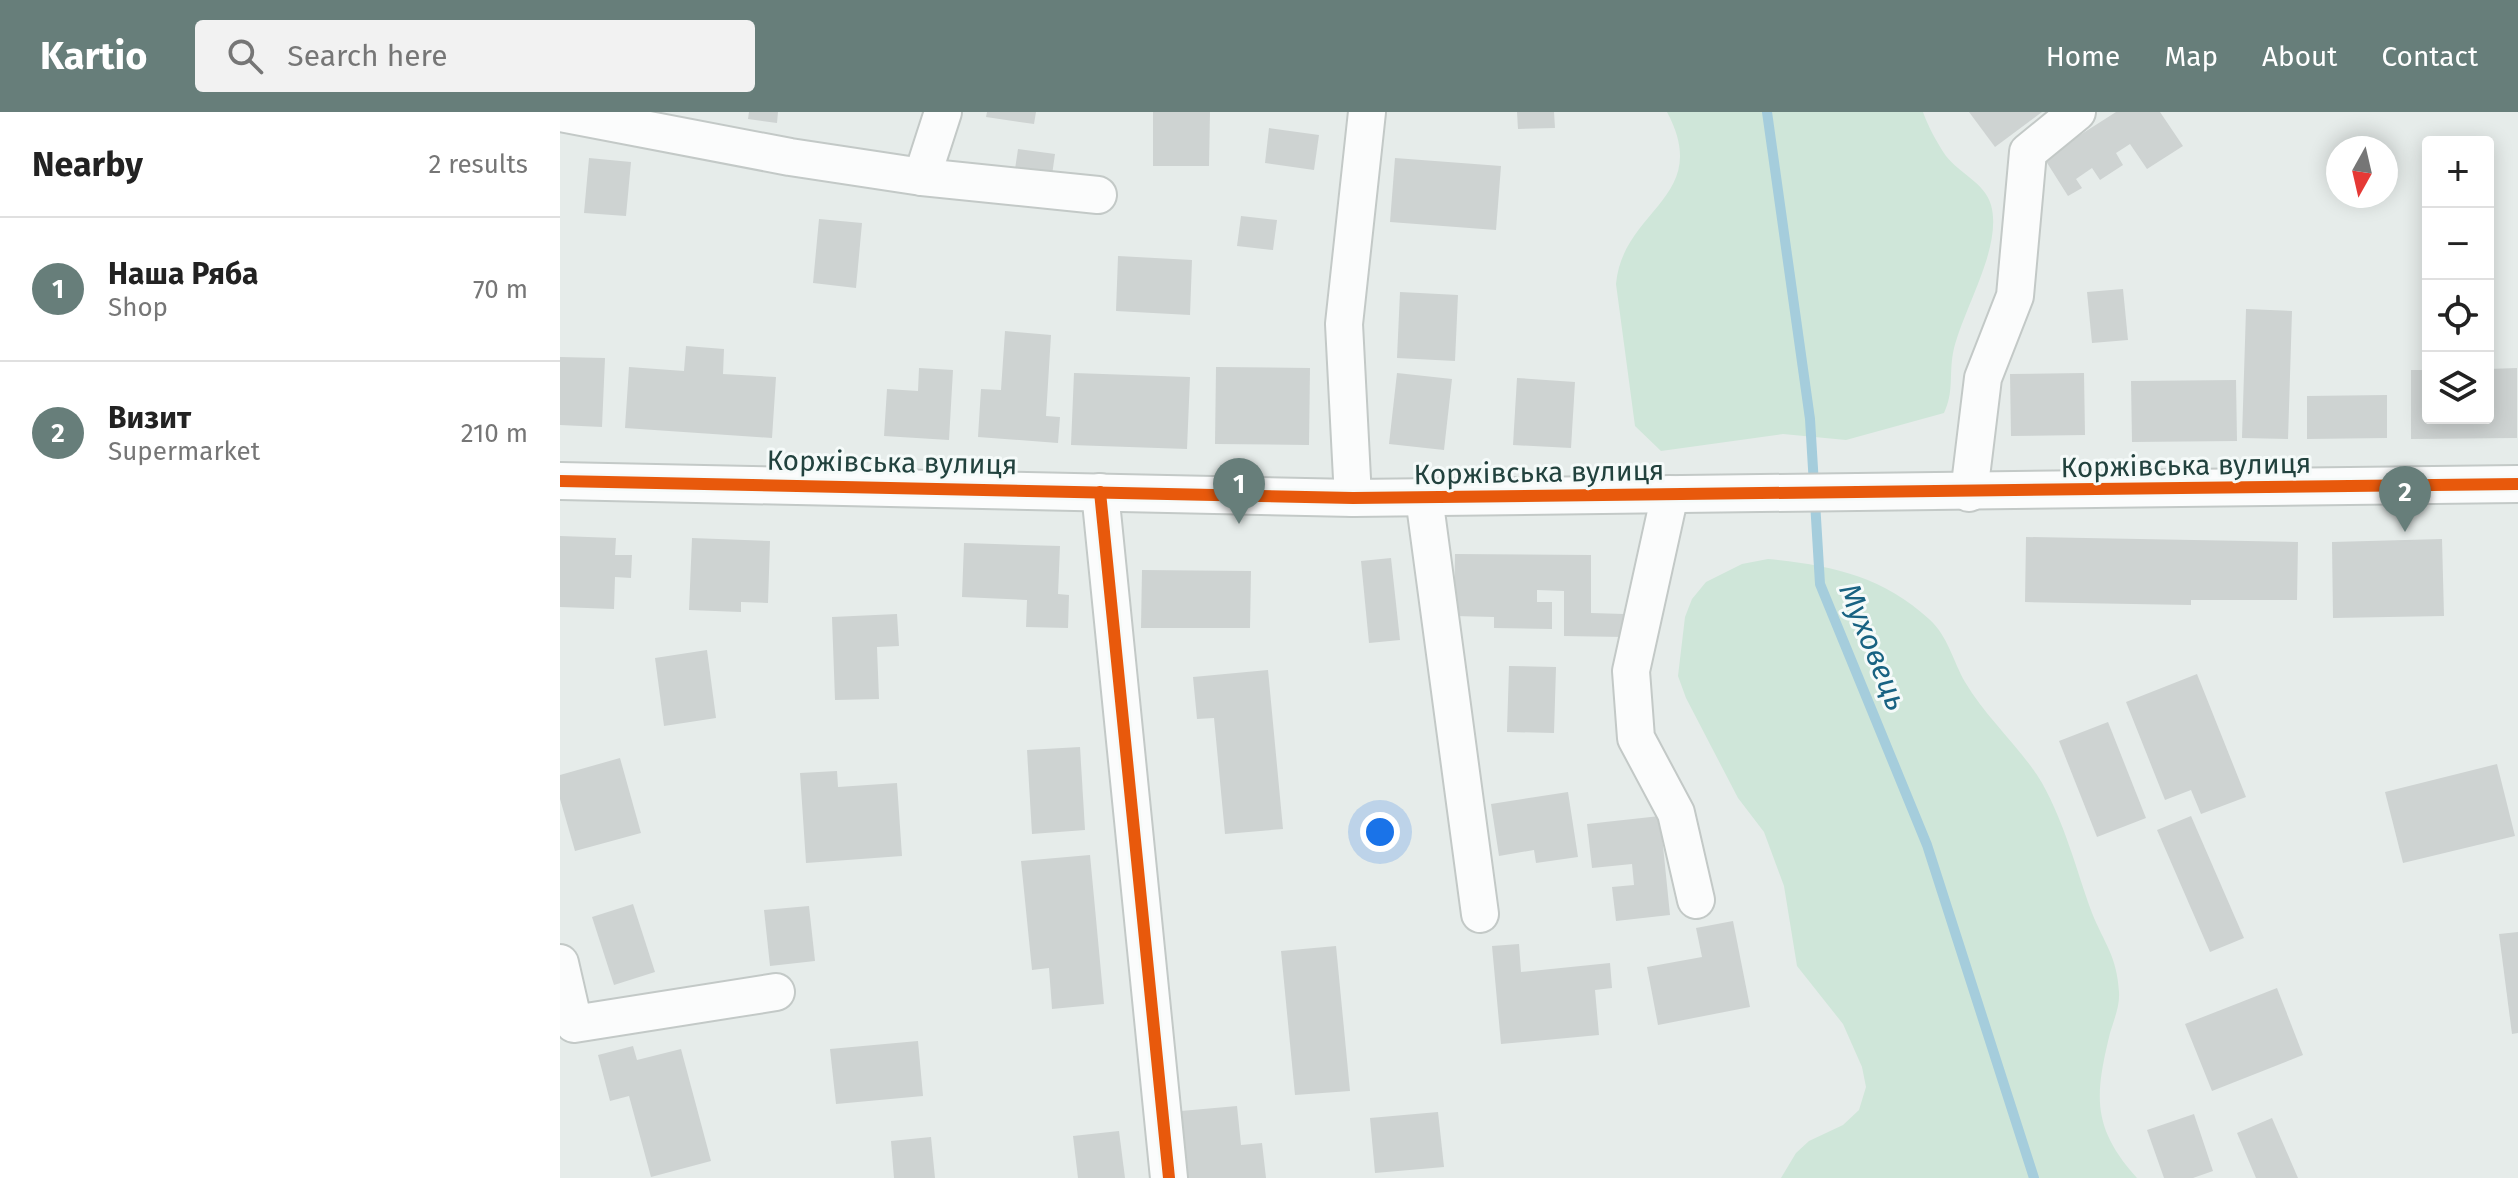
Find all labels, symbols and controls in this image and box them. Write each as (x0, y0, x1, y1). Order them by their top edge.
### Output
search box (195, 20, 755, 92)
text: Kartio (40, 33, 147, 79)
icon: search (223, 34, 267, 78)
text: Search here (287, 38, 448, 74)
text: Home (2046, 40, 2120, 73)
text: Map (2164, 40, 2218, 73)
text: About (2262, 40, 2337, 73)
text: Contact (2381, 40, 2478, 73)
north arrow (2326, 136, 2398, 208)
map controls (2422, 136, 2494, 424)
button: + (2422, 136, 2494, 208)
text: Nearby (32, 144, 143, 185)
text: 2 results (428, 149, 528, 180)
button: − (2422, 208, 2494, 280)
text: Наша Ряба (108, 256, 258, 292)
text: 1 (52, 274, 64, 305)
text: 70 m (473, 274, 528, 305)
button: locate (2422, 280, 2494, 352)
text: Shop (108, 292, 168, 323)
button: layers (2422, 352, 2494, 424)
text: Визит (108, 400, 191, 436)
text: 2 (51, 418, 65, 449)
text: 210 m (461, 418, 528, 449)
text: Supermarket (108, 436, 260, 467)
street label: Коржівська вулиця (766, 444, 1018, 481)
street label: Коржівська вулиця (2060, 447, 2312, 484)
street label: Коржівська вулиця (1413, 454, 1665, 491)
pin: 1 (1213, 458, 1265, 524)
pin: 2 (2379, 466, 2431, 532)
water label: Муховець (1831, 578, 1915, 716)
your location (1360, 812, 1400, 852)

